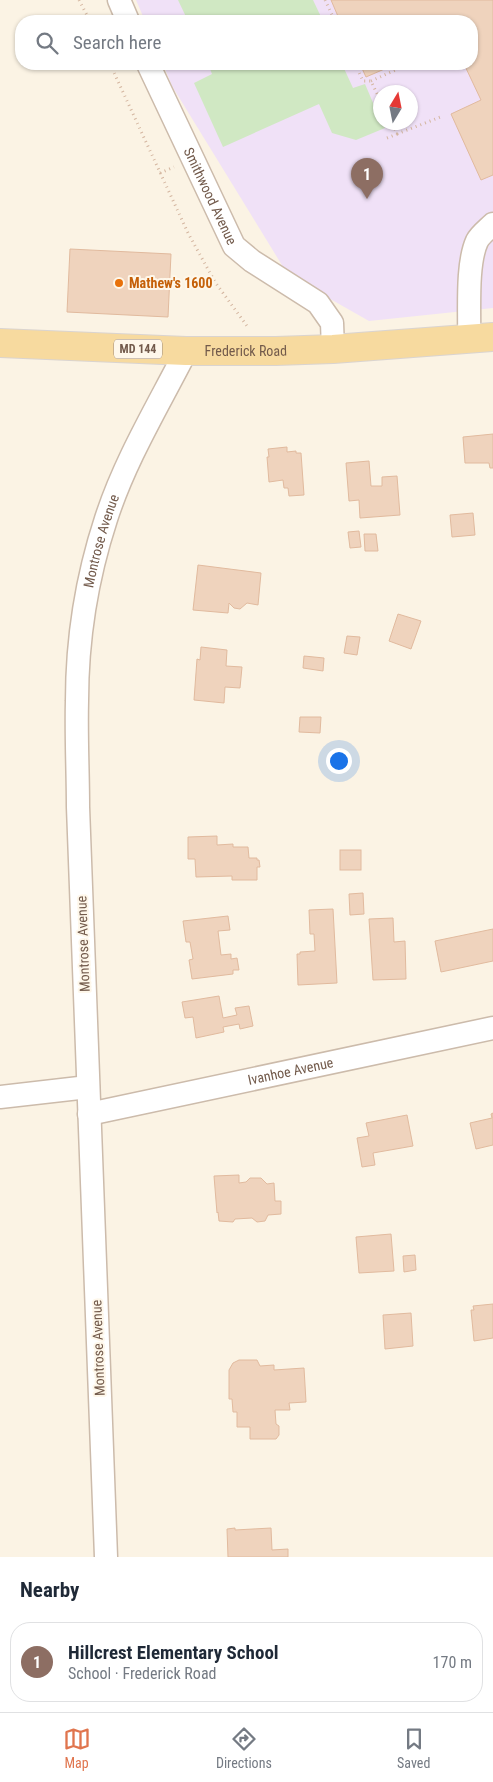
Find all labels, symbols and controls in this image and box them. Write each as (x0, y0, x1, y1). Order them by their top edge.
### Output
search box (15, 15, 478, 70)
icon: search (33, 29, 61, 57)
text: Search here (73, 31, 161, 54)
north arrow (373, 85, 418, 130)
street label: Smithwood Avenue (181, 145, 240, 248)
pin: 1 (351, 158, 383, 199)
place label: Mathew's 1600 (129, 275, 212, 291)
marker: Mathew's 1600 (113, 277, 125, 289)
road number: MD 144 (114, 339, 162, 358)
street label: Frederick Road (205, 343, 287, 359)
street label: Montrose Avenue (80, 492, 122, 589)
your location (326, 748, 352, 774)
street label: Montrose Avenue (73, 895, 93, 992)
street label: Ivanhoe Avenue (246, 1054, 335, 1088)
street label: Montrose Avenue (88, 1299, 108, 1396)
text: Nearby (20, 1578, 79, 1602)
text: Hillcrest Elementary School (68, 1641, 279, 1664)
text: 1 (33, 1653, 41, 1672)
text: 170 m (433, 1653, 472, 1672)
text: School · Frederick Road (68, 1664, 217, 1683)
tab: Map (63, 1725, 91, 1771)
tab: Directions (216, 1725, 272, 1771)
tab: Saved (397, 1725, 430, 1771)

